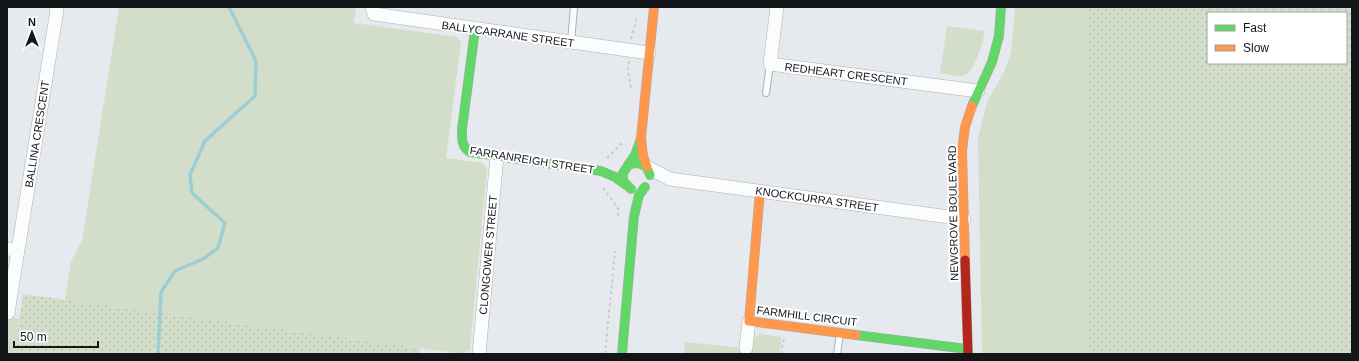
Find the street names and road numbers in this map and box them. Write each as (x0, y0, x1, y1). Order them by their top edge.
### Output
street label: BALLYCARRANE STREET (441, 19, 575, 49)
street label: REDHEART CRESCENT (784, 61, 908, 88)
street label: BALLINA CRESCENT (23, 79, 51, 188)
street label: FARRANREIGH STREET (469, 144, 595, 176)
street label: NEWGROVE BOULEVARD (946, 145, 960, 281)
street label: KNOCKCURRA STREET (755, 184, 880, 214)
street label: CLONGOWER STREET (477, 195, 499, 315)
street label: FARMHILL CIRCUIT (756, 304, 858, 328)

